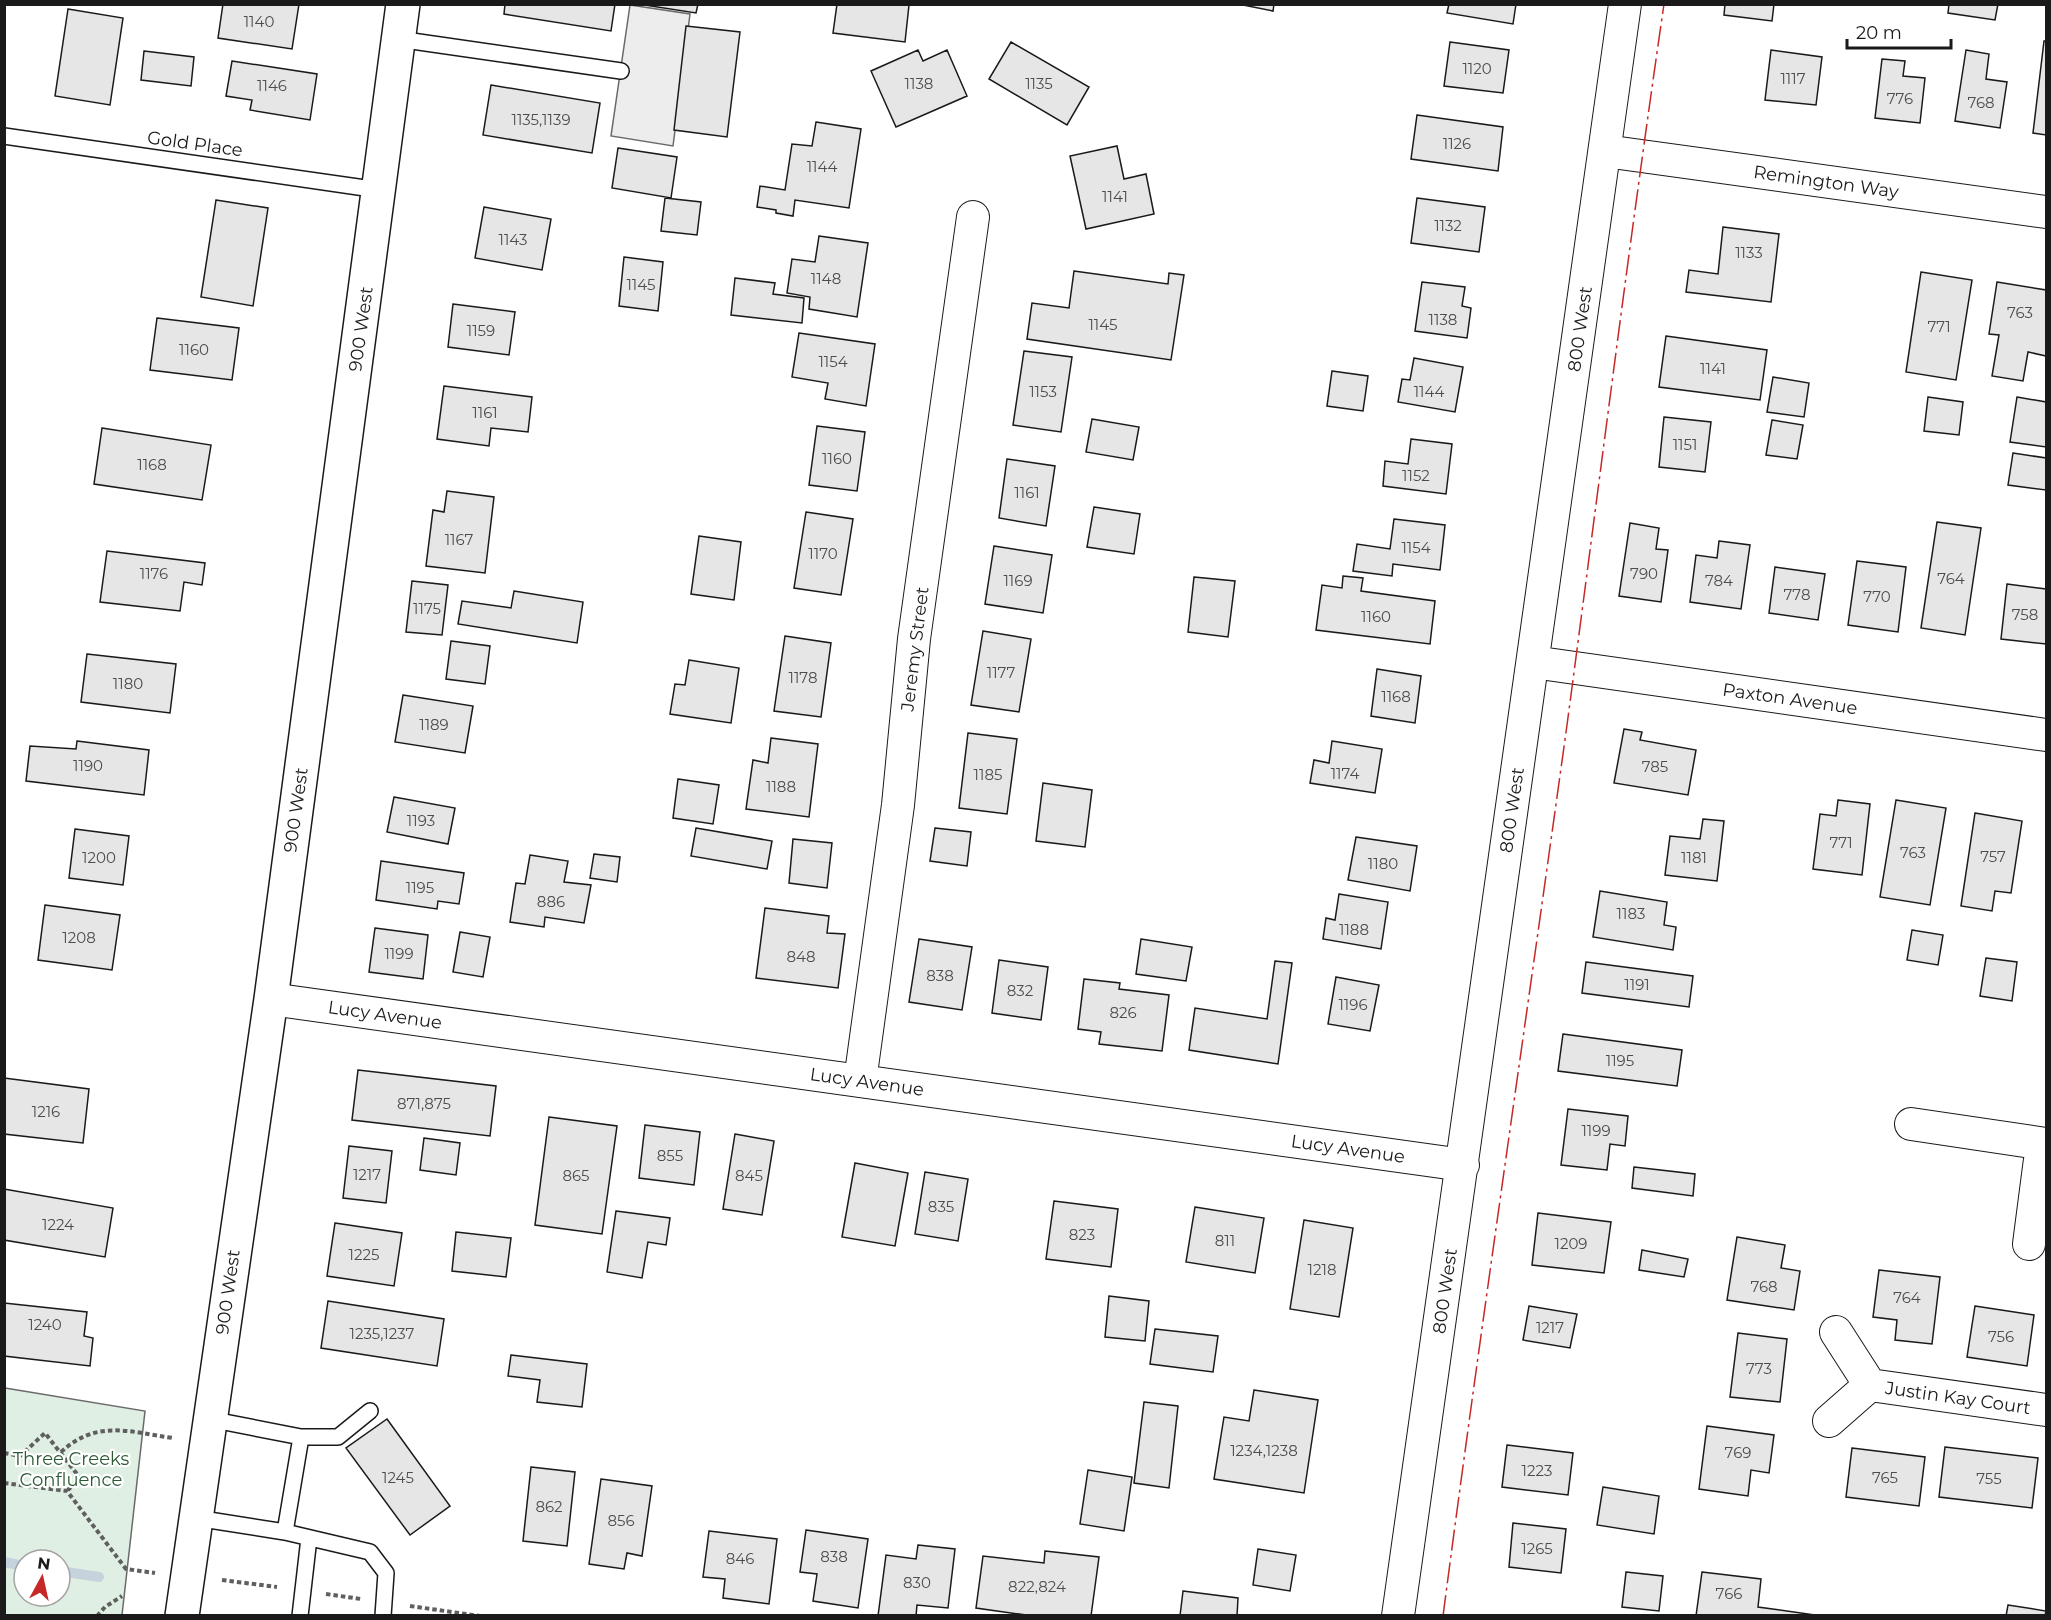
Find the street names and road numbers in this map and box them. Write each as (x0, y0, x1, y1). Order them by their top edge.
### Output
street label: Gold Place (146, 126, 244, 162)
street label: Remington Way (1752, 161, 1900, 203)
street label: 900 West (344, 285, 378, 373)
street label: 800 West (1563, 285, 1597, 373)
street label: Jeremy Street (896, 585, 934, 714)
street label: Paxton Avenue (1721, 679, 1859, 719)
street label: 900 West (279, 766, 313, 854)
street label: 800 West (1495, 766, 1529, 854)
street label: Lucy Avenue (327, 996, 444, 1034)
street label: Lucy Avenue (809, 1063, 926, 1101)
street label: Lucy Avenue (1290, 1130, 1407, 1168)
street label: 800 West (1428, 1247, 1462, 1335)
street label: 900 West (211, 1248, 245, 1336)
street label: Justin Kay Court (1883, 1377, 2032, 1419)

